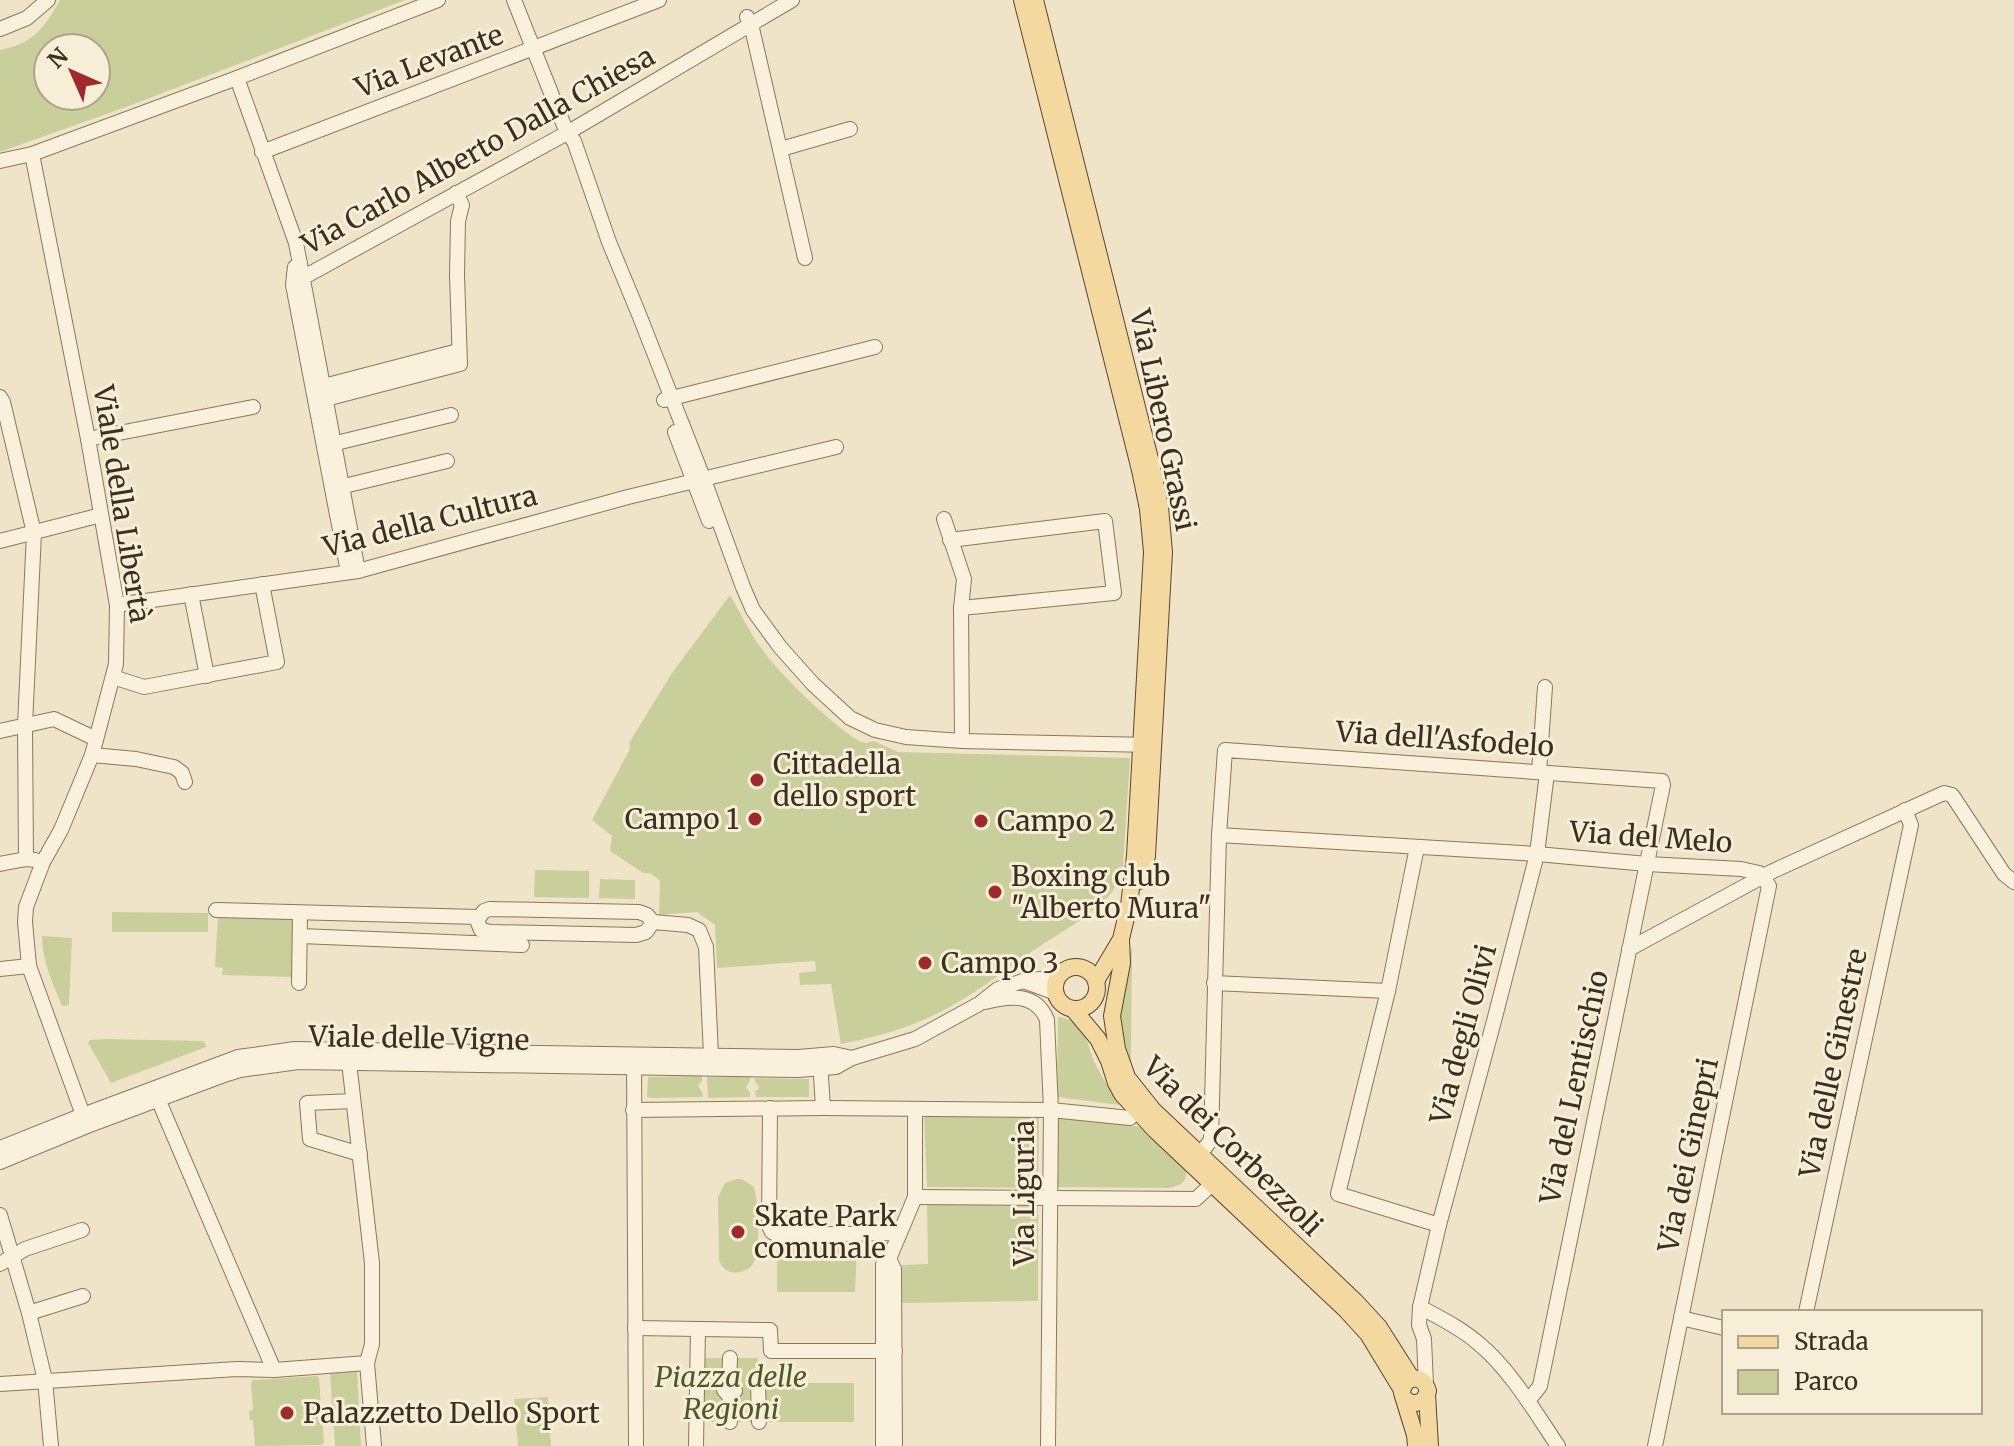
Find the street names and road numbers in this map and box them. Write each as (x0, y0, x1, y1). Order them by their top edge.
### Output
street label: Via Levante (349, 16, 508, 106)
street label: Via Carlo Alberto Dalla Chiesa (294, 38, 661, 263)
street label: Via Libero Grassi (1122, 305, 1204, 534)
street label: Viale della Libertà (85, 382, 159, 625)
street label: Via della Cultura (318, 477, 541, 565)
street label: Via dell'Asfodelo (1334, 713, 1555, 765)
street label: Via del Melo (1567, 813, 1734, 861)
street label: Via degli Olivi (1421, 940, 1504, 1129)
street label: Via delle Ginestre (1791, 945, 1875, 1182)
street label: Via del Lentischio (1531, 967, 1616, 1208)
street label: Viale delle Vigne (307, 1018, 530, 1058)
street label: Via dei Corbezzoli (1135, 1048, 1330, 1243)
street label: Via dei Ginepri (1650, 1055, 1726, 1256)
street label: Via Liguria (1006, 1120, 1042, 1267)

